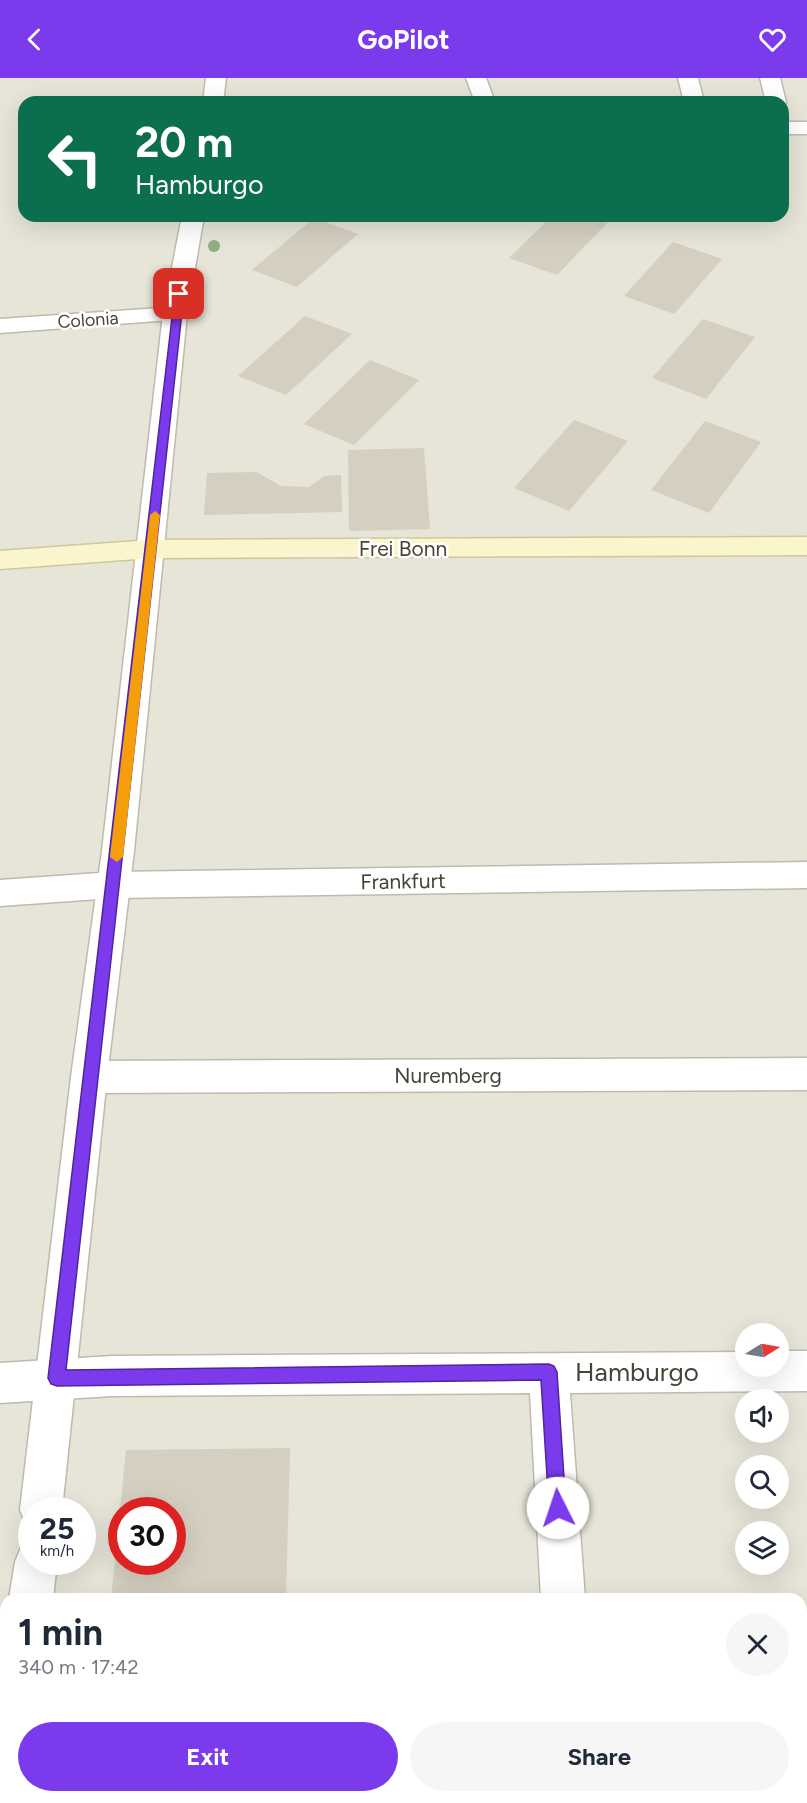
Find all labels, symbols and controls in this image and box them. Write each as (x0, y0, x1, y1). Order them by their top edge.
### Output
icon: back (18, 23, 51, 56)
text: GoPilot (357, 23, 450, 56)
icon: heart (756, 23, 789, 56)
text: 20 m (135, 117, 233, 168)
icon: left (36, 120, 114, 198)
text: Hamburgo (135, 168, 264, 201)
pin (153, 268, 204, 319)
icon: arrive (162, 277, 195, 310)
street label: Colonia (57, 307, 119, 333)
street label: Frei Bonn (359, 536, 447, 561)
street label: Frankfurt (360, 868, 446, 894)
street label: Nuremberg (394, 1063, 502, 1088)
north arrow (735, 1323, 789, 1377)
map controls (735, 1323, 789, 1575)
street label: Hamburgo (575, 1356, 699, 1388)
button: sound (735, 1389, 789, 1443)
button: search (735, 1455, 789, 1509)
position arrow (526, 1476, 590, 1540)
speed limit sign: 30 (108, 1497, 186, 1575)
text: 25 (40, 1510, 74, 1547)
button: layers (735, 1521, 789, 1575)
text: km/h (40, 1542, 74, 1560)
text: 1 min (18, 1611, 103, 1654)
button: close (726, 1613, 789, 1676)
text: 340 m · 17:42 (18, 1655, 139, 1679)
button: Exit (18, 1722, 398, 1791)
button: Share (410, 1722, 789, 1791)

